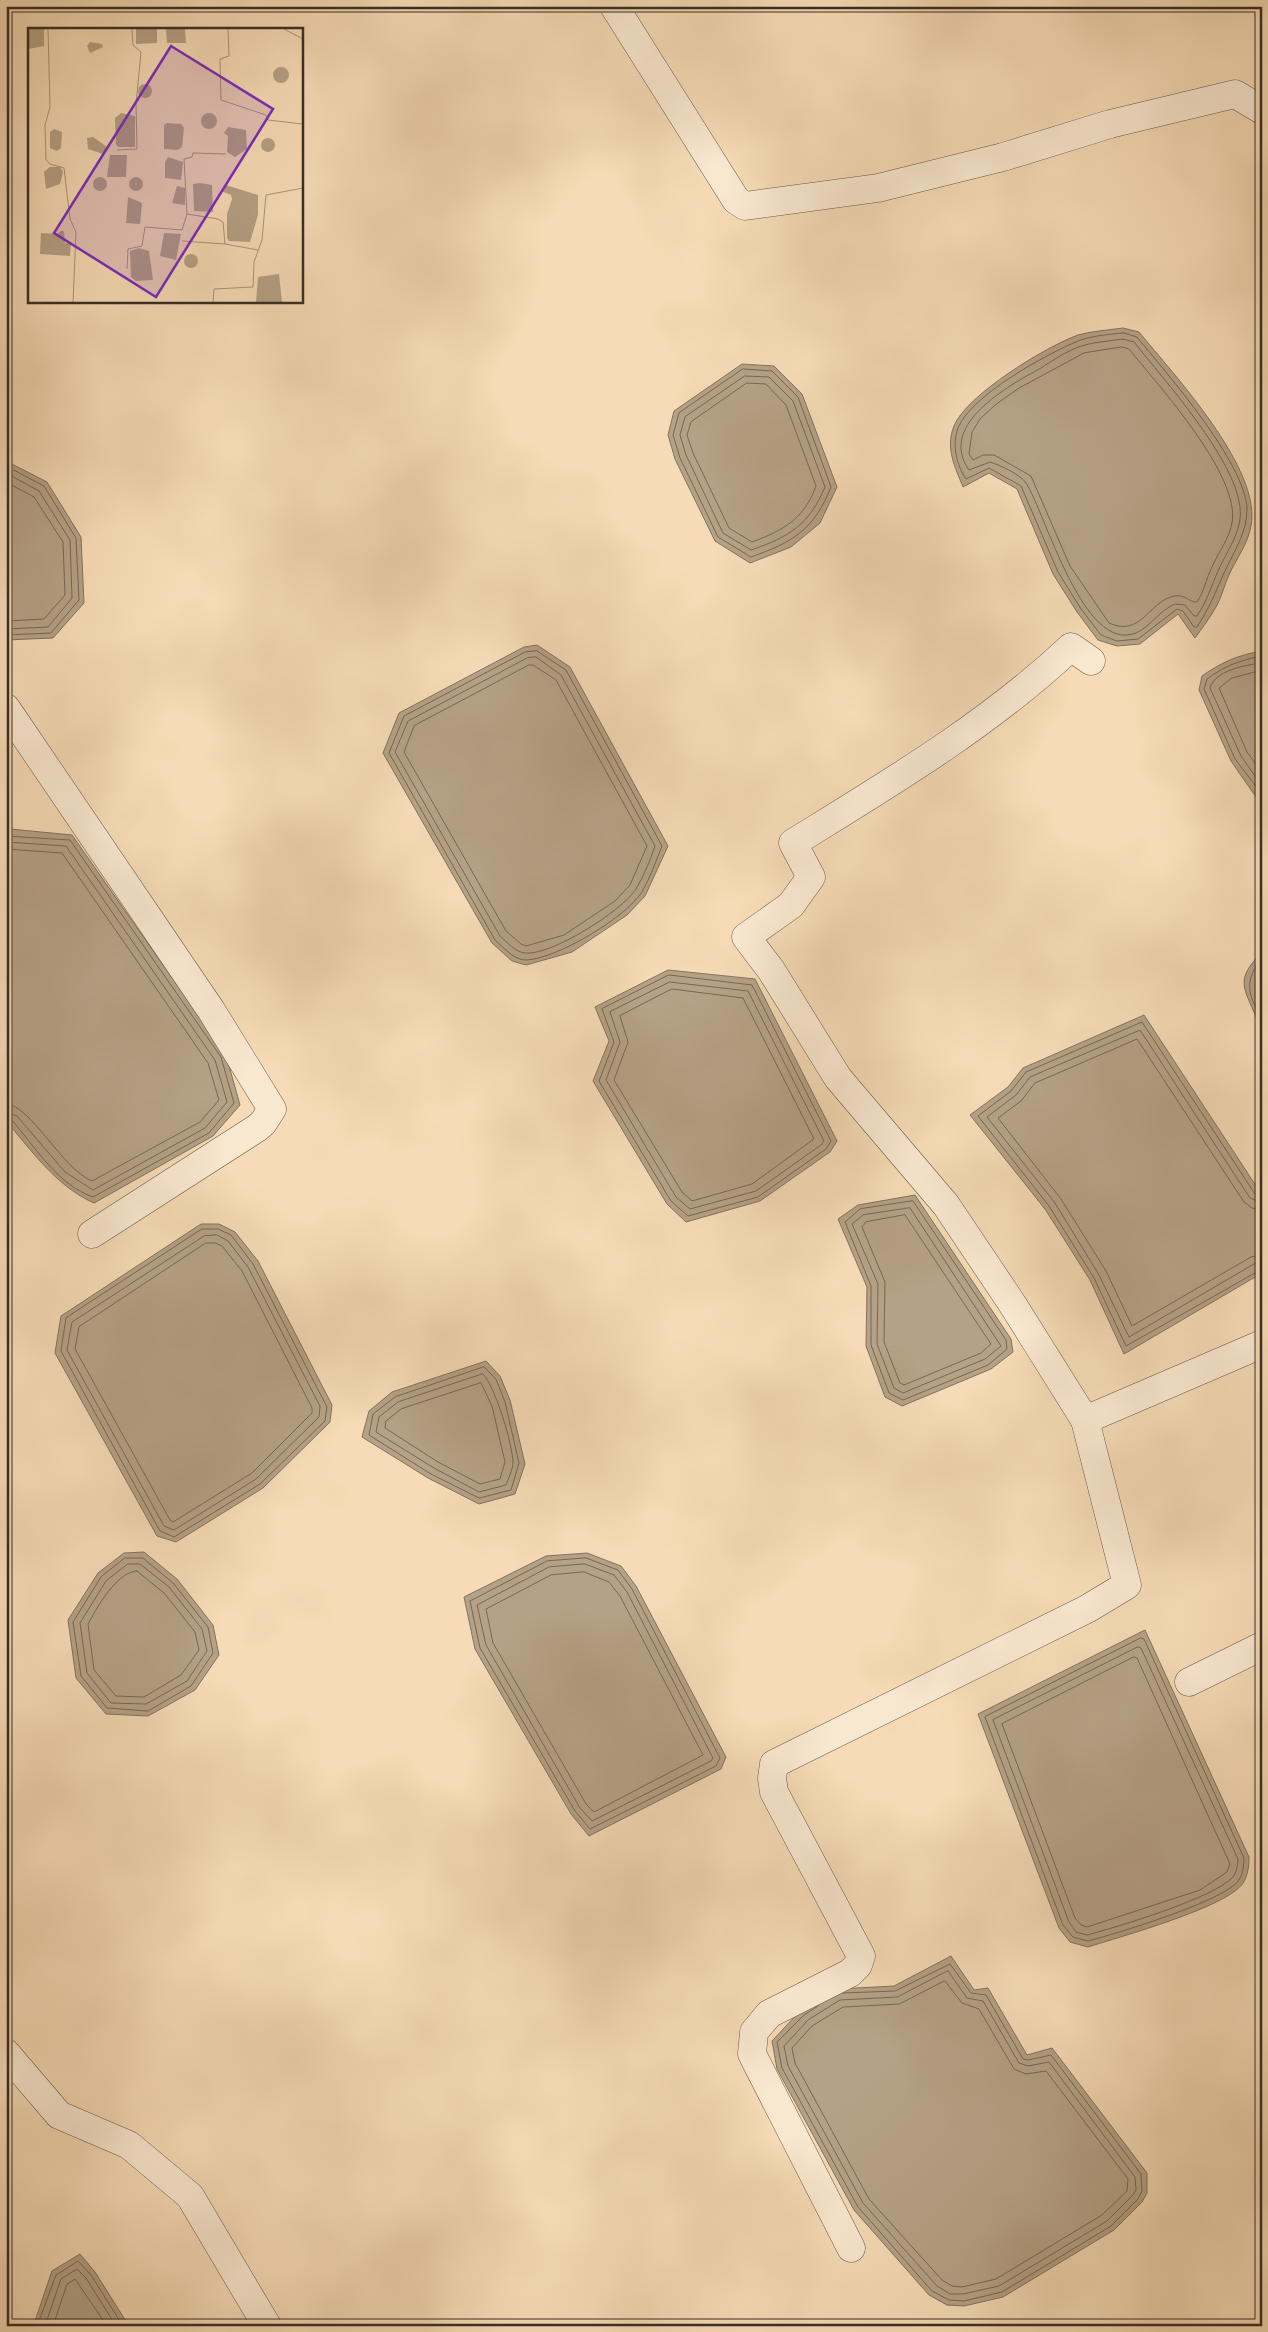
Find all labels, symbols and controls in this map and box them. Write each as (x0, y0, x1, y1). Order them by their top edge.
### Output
inset map (28, 28, 302, 302)

